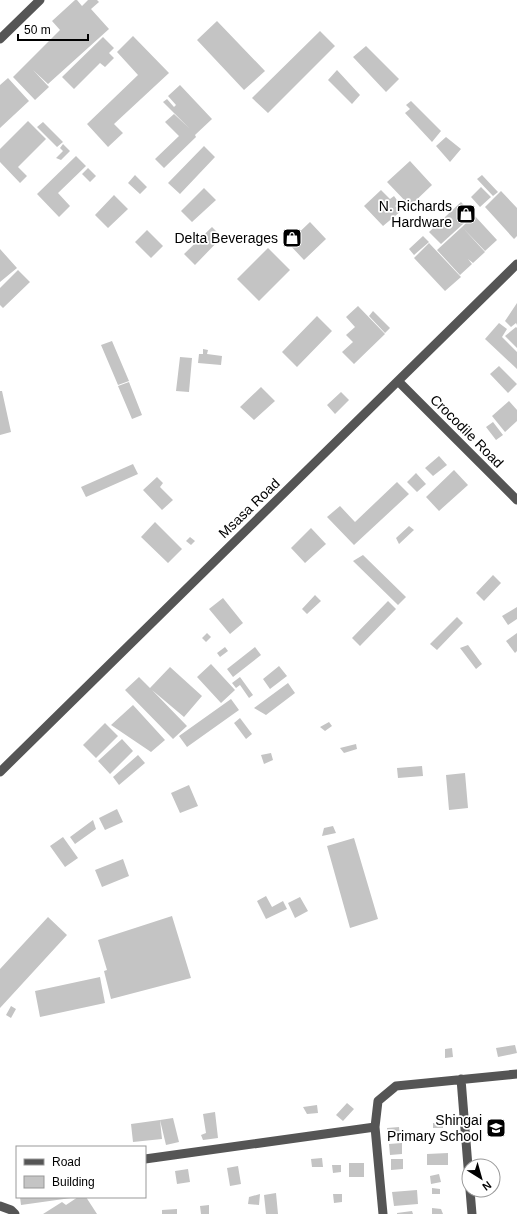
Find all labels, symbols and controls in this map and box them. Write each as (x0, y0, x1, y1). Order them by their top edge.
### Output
scale bar (18, 16, 88, 42)
text: 50 m (24, 23, 51, 37)
place label: N. Richards Hardware (379, 198, 452, 230)
shop icon: N. Richards Hardware (455, 203, 477, 225)
shop icon: Delta Beverages (281, 227, 303, 249)
place label: Delta Beverages (174, 230, 278, 246)
street label: Crocodile Road (427, 391, 507, 471)
street label: Msasa Road (215, 475, 283, 541)
place label: Shingai Primary School (387, 1112, 482, 1144)
school or university icon: Shingai Primary School (485, 1117, 507, 1139)
legend (16, 1146, 146, 1198)
text: Road (52, 1155, 81, 1169)
north arrow (461, 1158, 501, 1198)
text: Building (52, 1175, 95, 1189)
text: N (480, 1179, 494, 1193)

